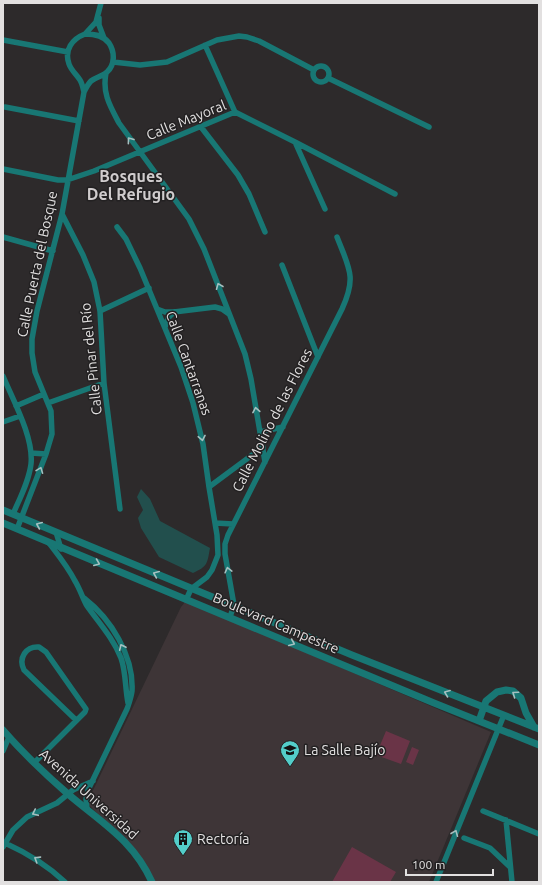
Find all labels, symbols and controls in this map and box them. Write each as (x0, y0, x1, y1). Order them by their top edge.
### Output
street label: Calle Mayoral (144, 97, 228, 143)
one-way arrow (128, 137, 135, 144)
district label: Bosques Del Refugio (87, 167, 175, 203)
street label: Calle Puerta del Bosque (14, 189, 60, 339)
one-way arrow (215, 282, 223, 289)
street label: Calle Pinar del Río (77, 302, 105, 416)
street label: Calle Cantarranas (163, 309, 215, 417)
street label: Calle Molino de las Flores (229, 346, 315, 494)
one-way arrow (252, 407, 261, 413)
one-way arrow (197, 435, 205, 441)
one-way arrow (35, 466, 43, 473)
one-way arrow (35, 521, 42, 529)
one-way arrow (93, 558, 101, 566)
one-way arrow (224, 567, 232, 574)
one-way arrow (152, 571, 160, 579)
street label: Boulevard Campestre (210, 589, 342, 657)
one-way arrow (287, 638, 295, 646)
one-way arrow (119, 643, 127, 651)
one-way arrow (443, 690, 451, 698)
one-way arrow (513, 692, 520, 699)
school or university icon: La Salle Bajío (279, 739, 301, 767)
place label: La Salle Bajío (304, 742, 385, 758)
street label: Avenida Universidad (36, 745, 142, 843)
one-way arrow (31, 808, 39, 816)
building icon: Rectoría (172, 828, 194, 856)
one-way arrow (451, 829, 459, 836)
place label: Rectoría (197, 831, 250, 847)
scale bar (406, 851, 493, 877)
one-way arrow (34, 857, 41, 864)
text: 100 m (412, 858, 445, 871)

